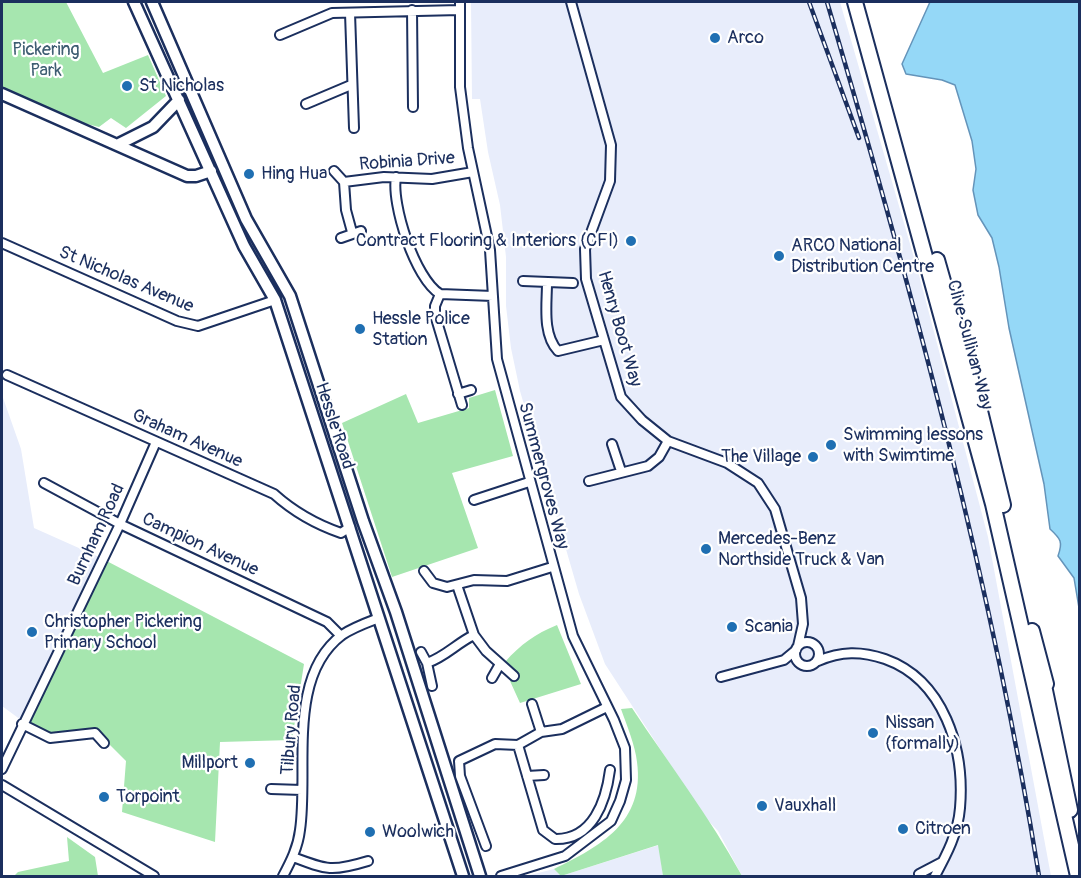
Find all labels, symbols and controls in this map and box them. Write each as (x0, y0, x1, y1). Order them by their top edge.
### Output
place label: Arco (727, 27, 764, 49)
marker: Arco (708, 31, 722, 45)
park label: Pickering Park (12, 39, 80, 82)
place label: St Nicholas (139, 75, 224, 97)
marker: St Nicholas (120, 79, 134, 93)
street label: Robinia Drive (358, 148, 456, 176)
place label: Hing Hua (261, 163, 327, 185)
marker: Hing Hua (242, 167, 256, 181)
place label: Contract Flooring & Interiors (CFI) (356, 230, 619, 252)
marker: Contract Flooring & Interiors (CFI) (624, 234, 638, 248)
place label: ARCO National Distribution Centre (791, 235, 934, 278)
street label: St Nicholas Avenue (55, 242, 197, 318)
marker: ARCO National Distribution Centre (772, 249, 786, 263)
street label: Henry Boot Way (592, 269, 646, 389)
street label: Clive Sullivan Way (941, 278, 997, 412)
place label: Hessle Police Station (372, 308, 470, 350)
marker: Hessle Police Station (353, 322, 367, 336)
street label: Hessle Road (310, 380, 358, 472)
street label: Summergroves Way (513, 400, 573, 552)
street label: Graham Avenue (128, 405, 246, 473)
place label: Swimming lessons with Swimtime (843, 424, 983, 466)
marker: Swimming lessons with Swimtime (824, 438, 838, 452)
place label: The Village (721, 446, 801, 468)
marker: The Village (806, 450, 820, 464)
street label: Burnham Road (64, 481, 130, 589)
street label: Campion Avenue (138, 509, 262, 581)
place label: Mercedes-Benz Northside Truck & Van (718, 528, 884, 570)
marker: Mercedes-Benz Northside Truck & Van (699, 542, 713, 556)
place label: Christopher Pickering Primary School (44, 611, 202, 654)
place label: Scania (744, 616, 793, 638)
marker: Scania (725, 620, 739, 634)
marker: Christopher Pickering Primary School (25, 625, 39, 639)
street label: Tilbury Road (277, 684, 307, 776)
place label: Nissan (formally) (885, 712, 960, 754)
marker: Nissan (formally) (866, 726, 880, 740)
place label: Millport (181, 752, 238, 774)
marker: Millport (243, 756, 257, 770)
place label: Torpoint (116, 786, 180, 808)
marker: Torpoint (97, 790, 111, 804)
place label: Vauxhall (774, 795, 836, 817)
marker: Vauxhall (755, 799, 769, 813)
place label: Citroen (915, 818, 971, 840)
place label: Woolwich (382, 821, 454, 843)
marker: Citroen (896, 822, 910, 836)
marker: Woolwich (363, 825, 377, 839)

